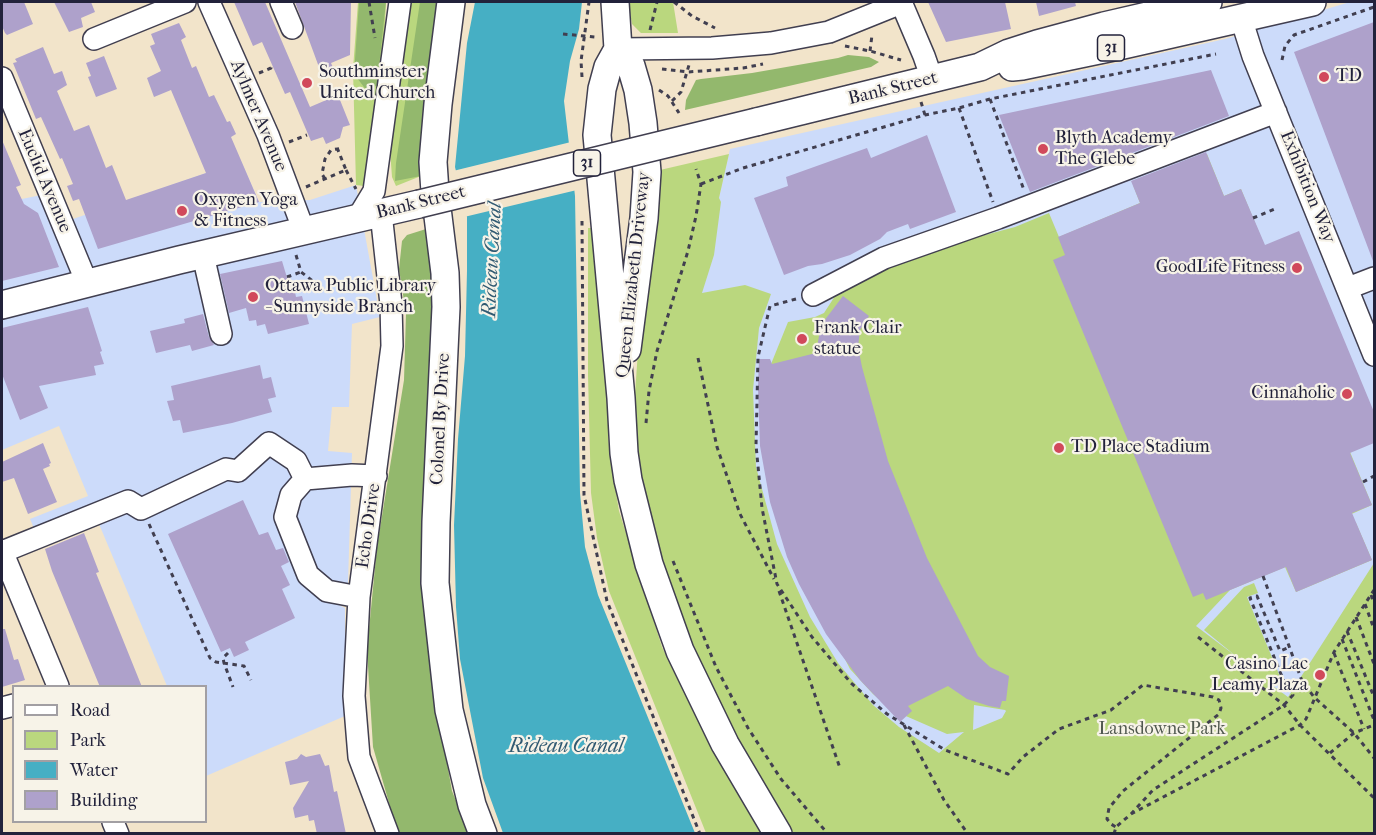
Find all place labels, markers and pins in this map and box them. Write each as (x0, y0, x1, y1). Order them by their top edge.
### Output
place label: Southminster United Church (319, 62, 435, 104)
place label: TD (1336, 66, 1362, 88)
marker: TD (1317, 70, 1331, 84)
marker: Southminster United Church (300, 76, 314, 90)
place label: Blyth Academy The Glebe (1055, 128, 1172, 170)
marker: Blyth Academy The Glebe (1036, 142, 1050, 156)
place label: Oxygen Yoga & Fitness (194, 190, 297, 232)
marker: Oxygen Yoga & Fitness (175, 204, 189, 218)
place label: GoodLife Fitness (1156, 257, 1285, 279)
marker: GoodLife Fitness (1290, 261, 1304, 275)
place label: Ottawa Public Library - Sunnyside Branch (265, 276, 436, 318)
marker: Ottawa Public Library - Sunnyside Branch (246, 290, 260, 304)
place label: Frank Clair statue (814, 318, 902, 360)
marker: Frank Clair statue (795, 332, 809, 346)
place label: Cinnaholic (1251, 383, 1335, 405)
marker: Cinnaholic (1340, 387, 1354, 401)
place label: TD Place Stadium (1071, 437, 1210, 459)
marker: TD Place Stadium (1052, 441, 1066, 455)
place label: Casino Lac Leamy Plaza (1212, 654, 1308, 696)
marker: Casino Lac Leamy Plaza (1313, 668, 1327, 682)

